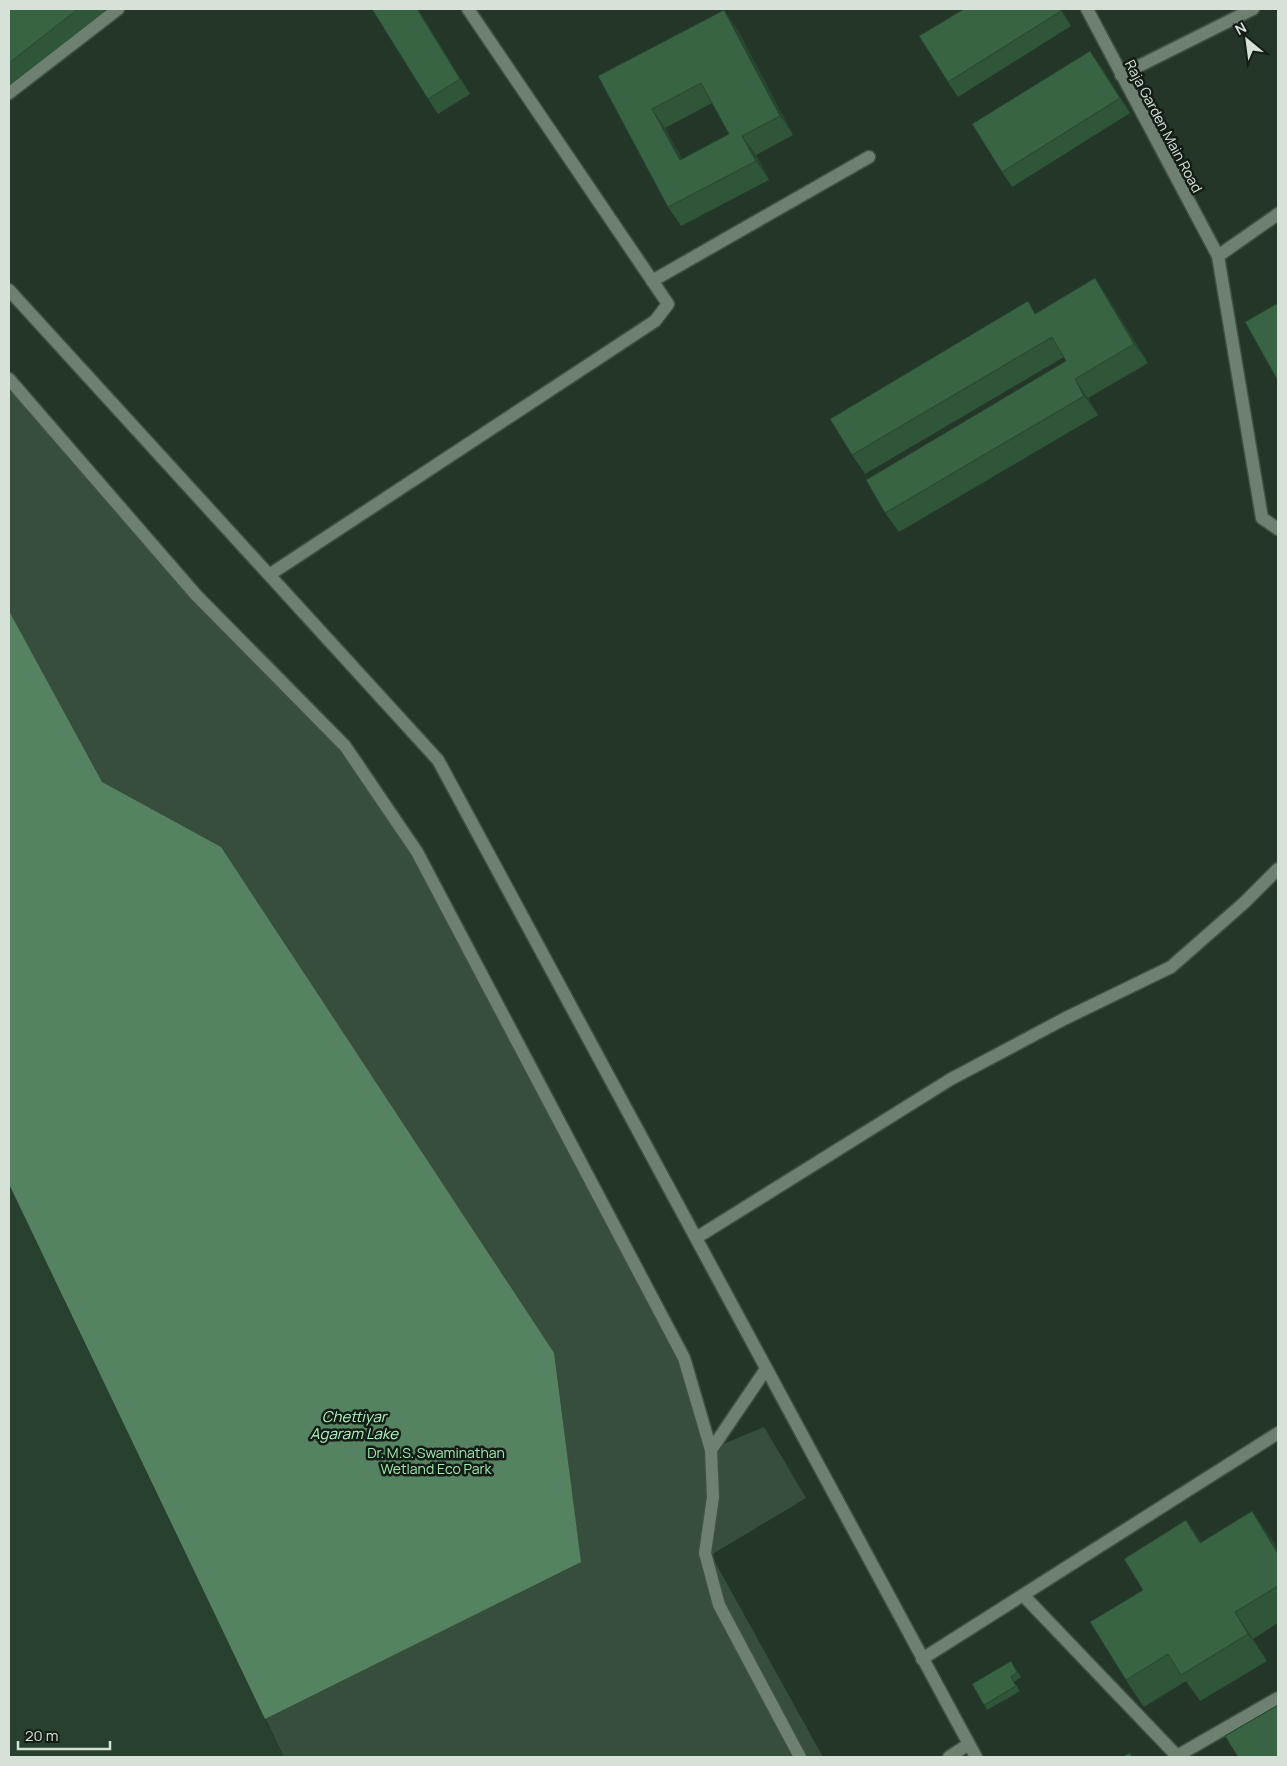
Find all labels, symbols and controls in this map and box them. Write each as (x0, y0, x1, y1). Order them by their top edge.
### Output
north arrow (1222, 15, 1272, 65)
text: N (1231, 17, 1249, 39)
street label: Raja Garden Main Road (1121, 56, 1207, 196)
water label: Chettiyar Agaram Lake (310, 1406, 399, 1444)
park label: Dr. M.S. Swaminathan Wetland Eco Park (367, 1443, 505, 1478)
scale bar (18, 1718, 110, 1750)
text: 20 m (25, 1725, 58, 1746)

